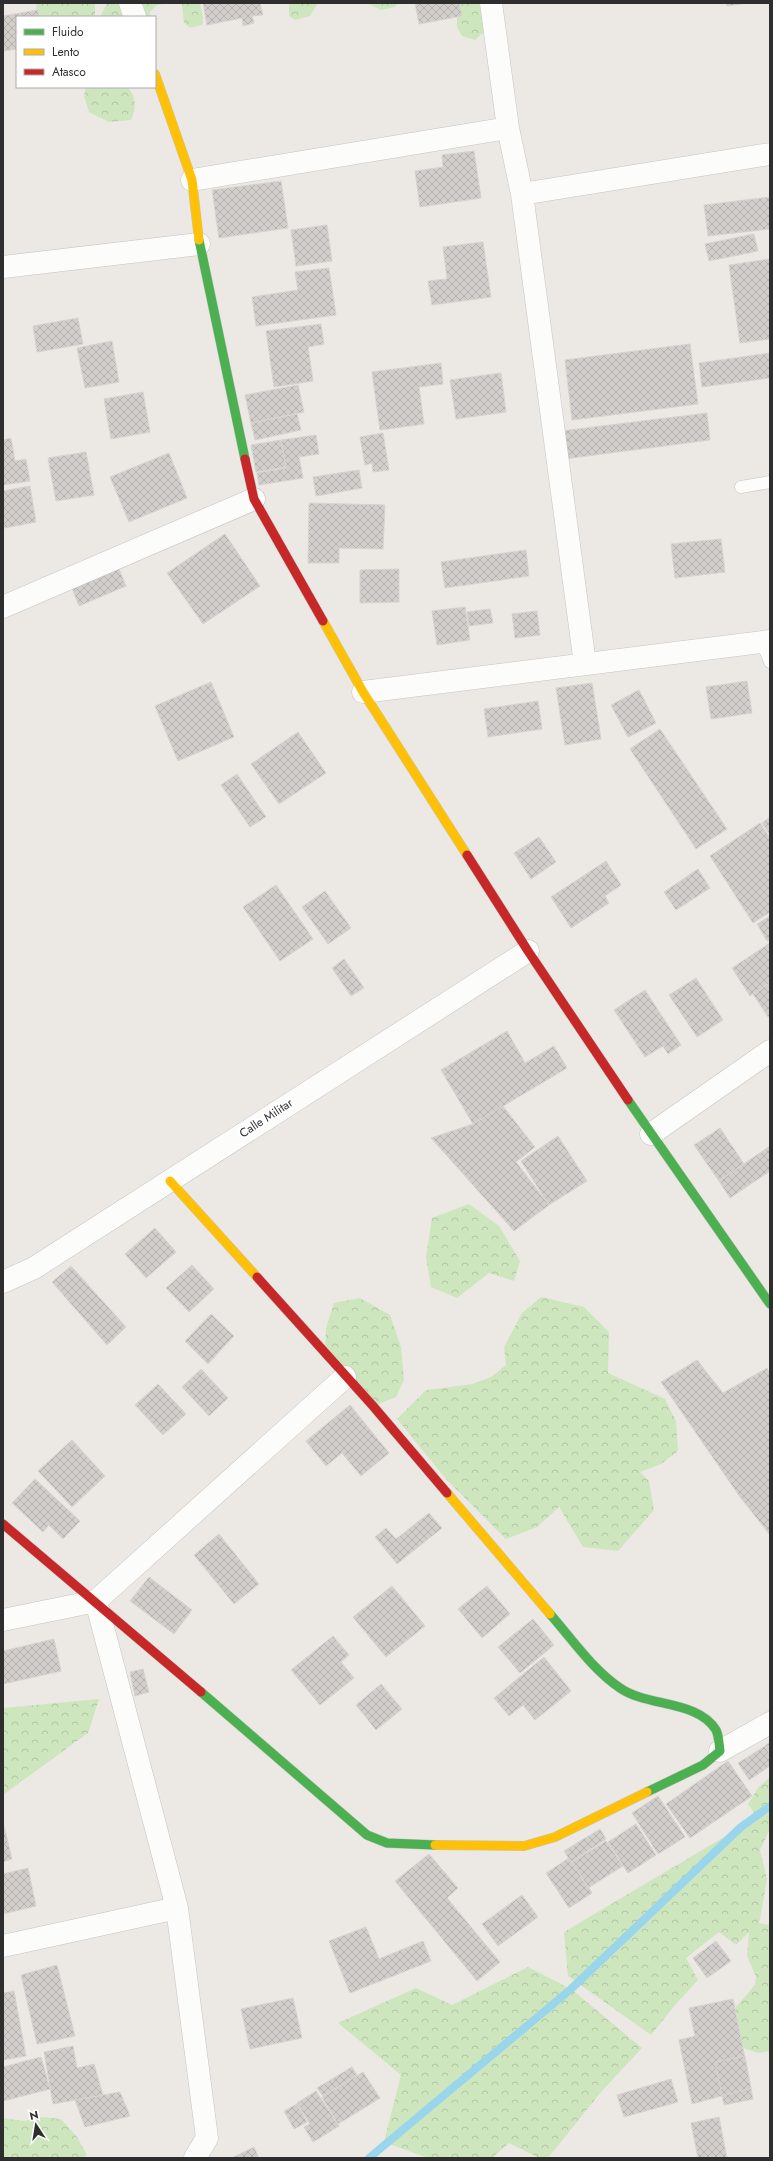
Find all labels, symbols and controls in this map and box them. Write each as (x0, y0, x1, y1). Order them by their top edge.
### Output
legend (16, 16, 156, 88)
text: Fluido (52, 23, 84, 41)
text: Lento (52, 43, 80, 61)
text: Atasco (52, 63, 86, 81)
street label: Calle Militar (236, 1093, 297, 1142)
north arrow (16, 2105, 56, 2145)
text: N (28, 2106, 40, 2124)

